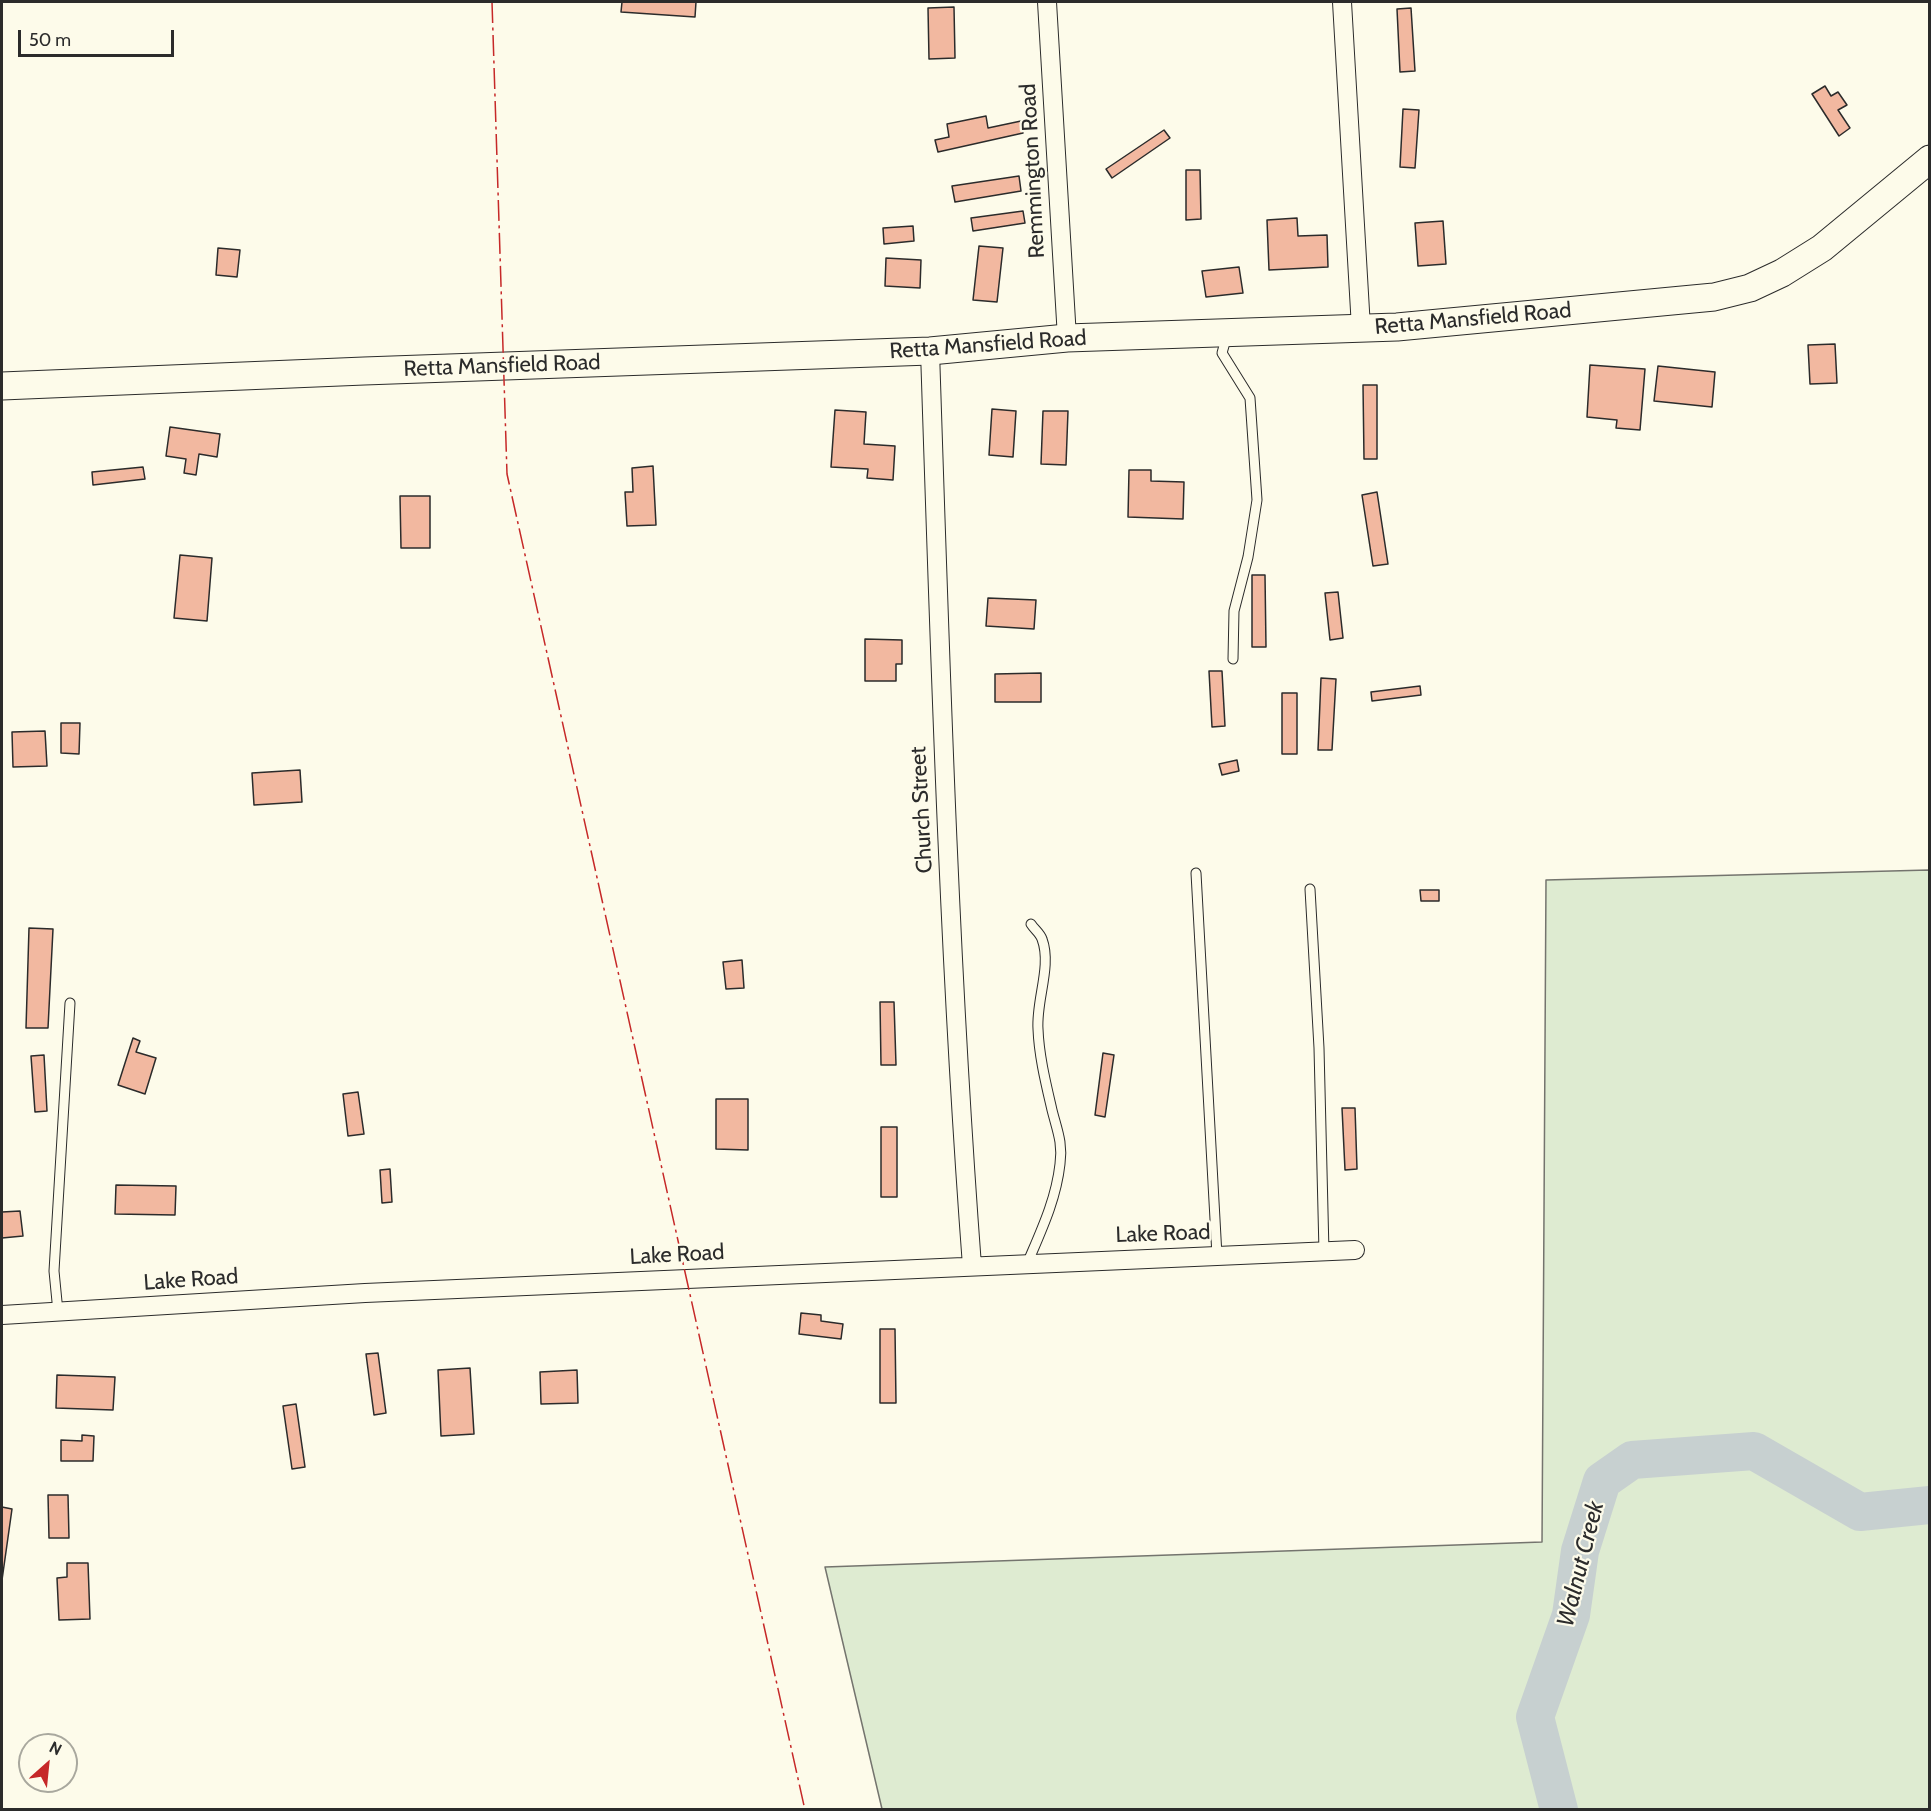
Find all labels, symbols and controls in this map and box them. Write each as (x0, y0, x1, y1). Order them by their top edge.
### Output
scale bar (21, 18, 177, 56)
text: 50 m (29, 29, 71, 51)
street label: Remmington Road (1015, 83, 1051, 259)
street label: Retta Mansfield Road (1374, 297, 1572, 341)
street label: Retta Mansfield Road (889, 325, 1087, 365)
street label: Retta Mansfield Road (403, 349, 601, 383)
street label: Church Street (905, 746, 939, 874)
street label: Lake Road (1115, 1219, 1211, 1249)
street label: Lake Road (629, 1239, 725, 1271)
street label: Lake Road (143, 1264, 239, 1296)
water label: Walnut Creek (1551, 1498, 1611, 1630)
north arrow (18, 1733, 78, 1793)
text: N (46, 1737, 65, 1759)

